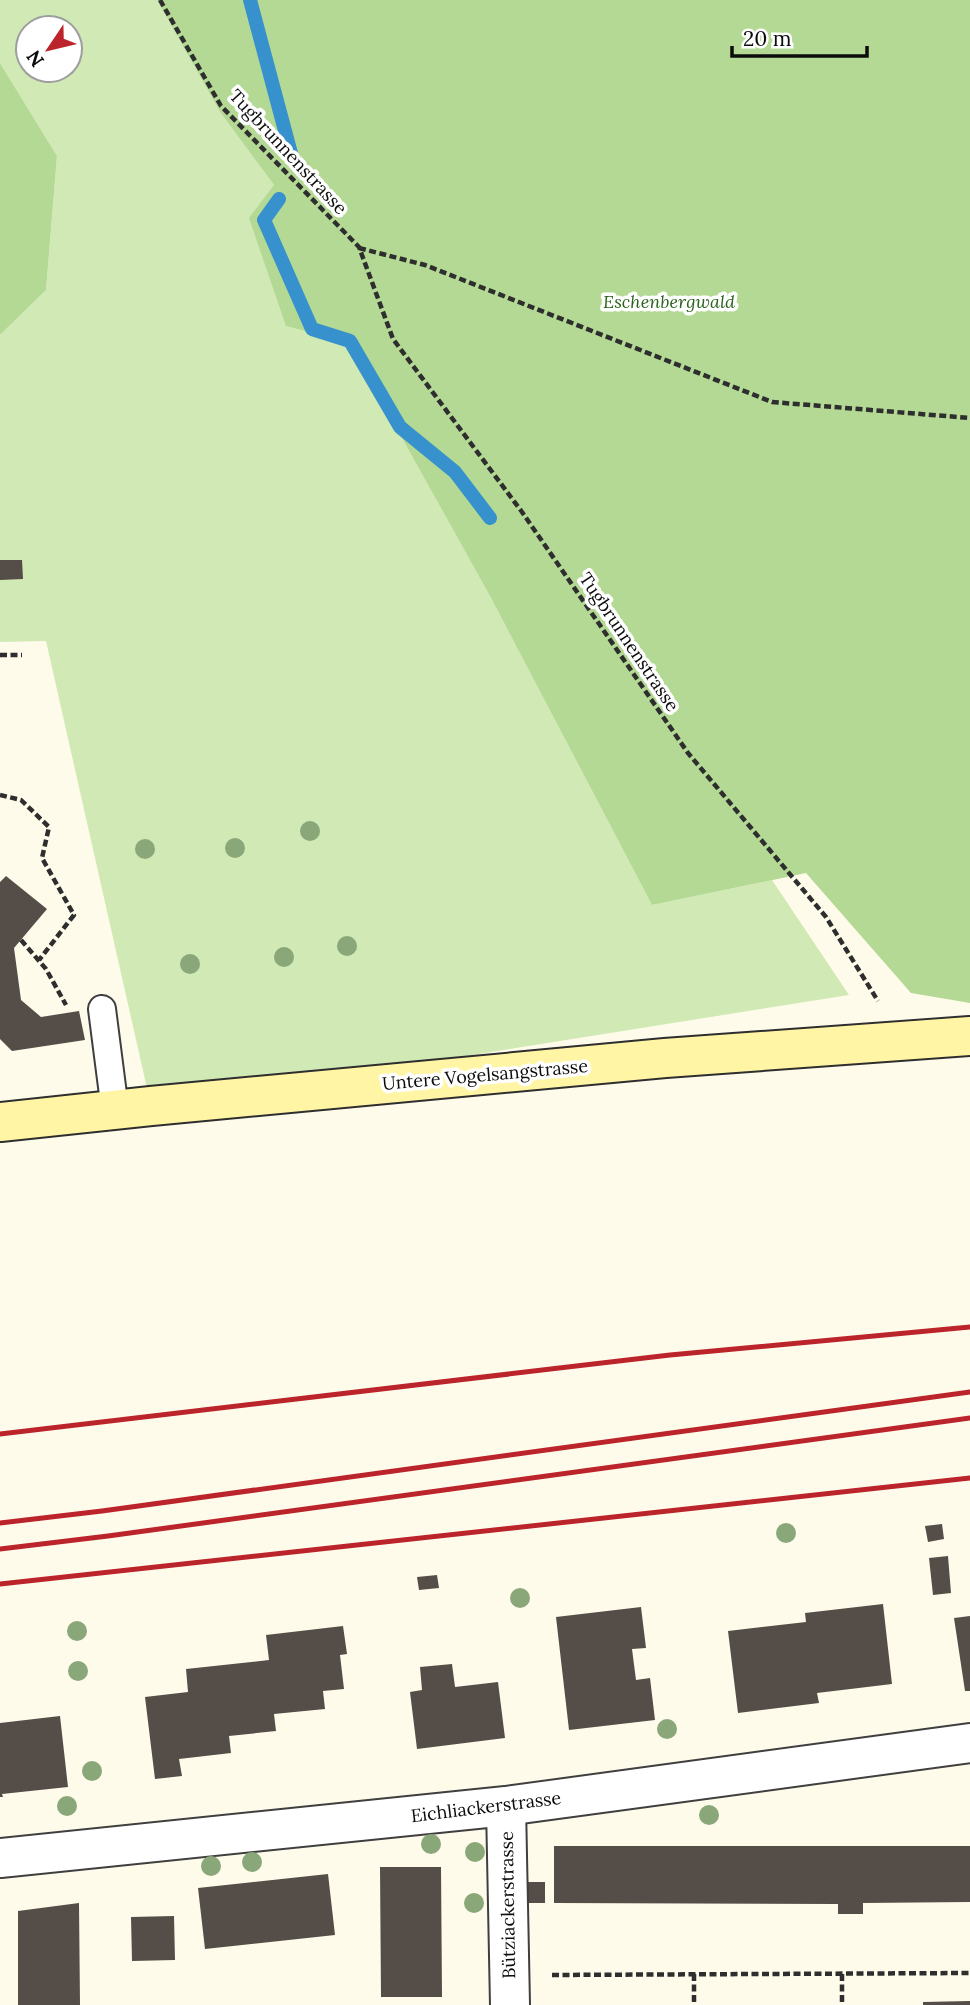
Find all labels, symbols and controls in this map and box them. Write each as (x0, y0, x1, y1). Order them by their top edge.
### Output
north arrow (14, 14, 84, 84)
scale bar (732, 14, 867, 58)
text: 20 m (743, 25, 792, 52)
text: N (21, 46, 49, 72)
street label: Tugbrunnenstrasse (225, 84, 352, 219)
park label: Eschenbergwald (603, 290, 735, 313)
street label: Tugbrunnenstrasse (574, 568, 685, 716)
street label: Untere Vogelsangstrasse (381, 1054, 589, 1095)
street label: Eichliackerstrasse (409, 1786, 563, 1827)
street label: Bütziackerstrasse (495, 1831, 520, 1979)

